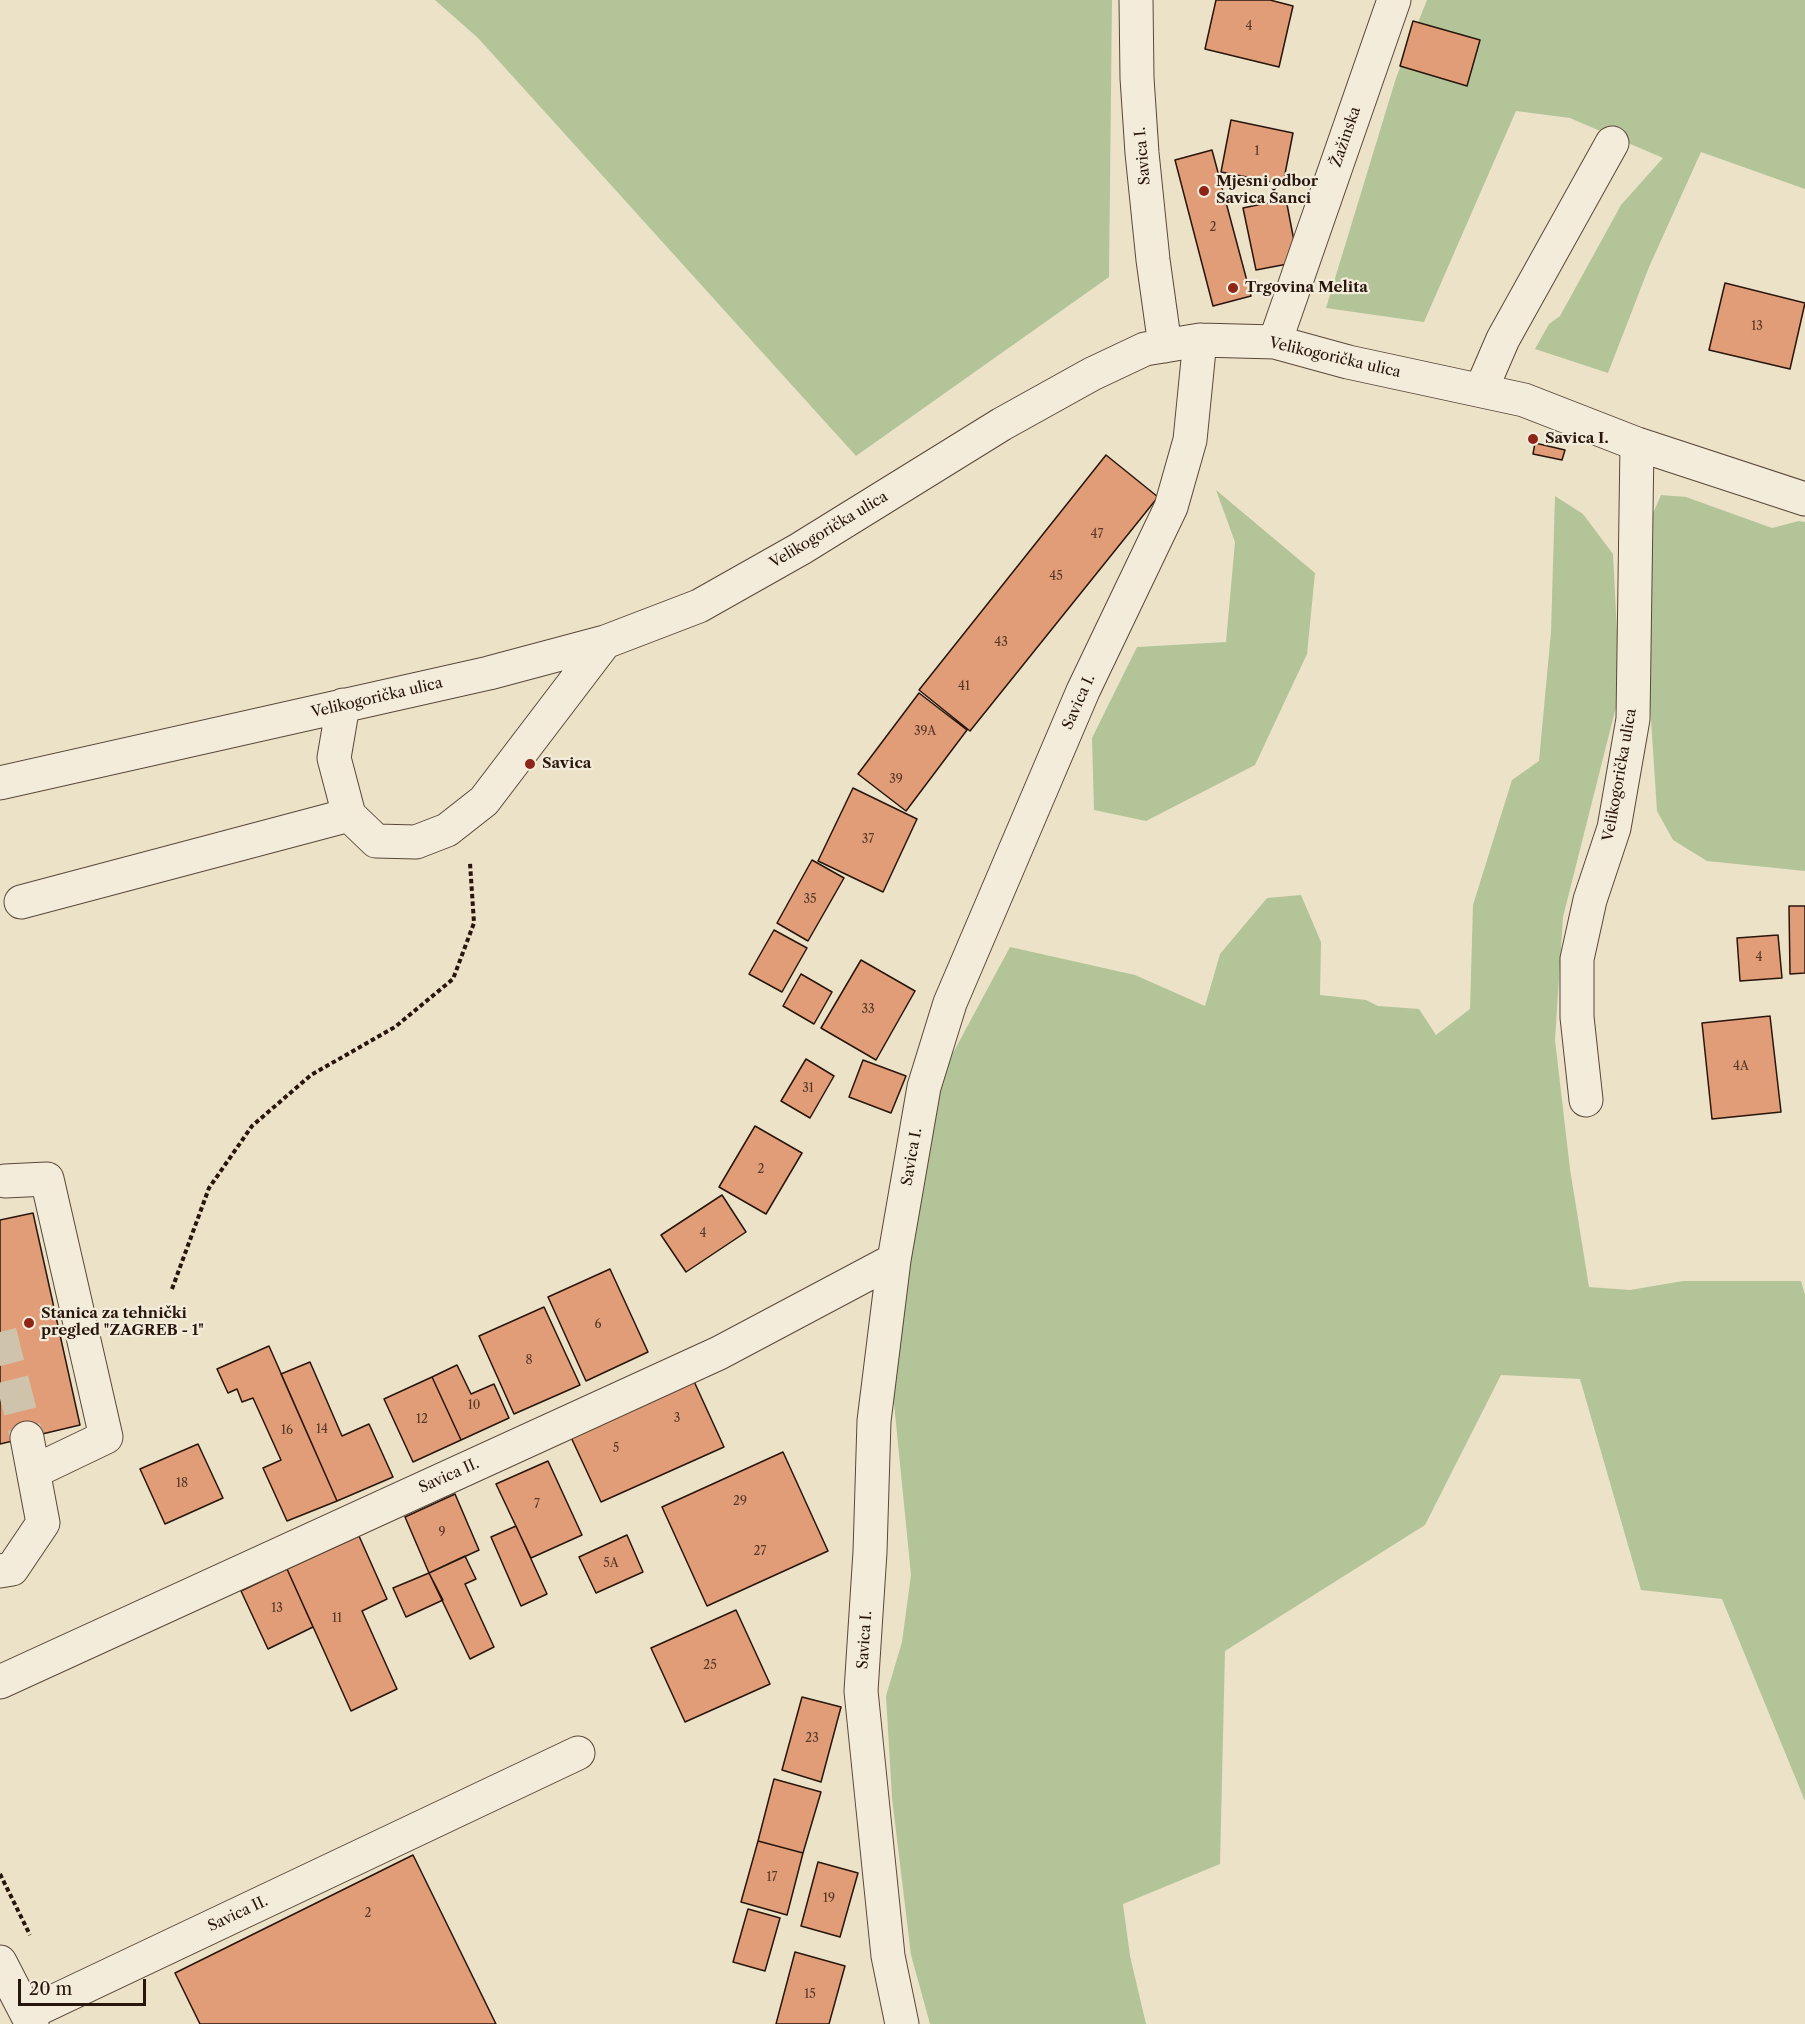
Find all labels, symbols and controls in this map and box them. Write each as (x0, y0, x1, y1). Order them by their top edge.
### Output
house number: 4 (1246, 20, 1252, 34)
street label: Žažinska (1327, 104, 1365, 170)
street label: Savica I. (1131, 126, 1155, 186)
house number: 1 (1254, 145, 1260, 159)
place label: Mjesni odbor Savica Šanci (1216, 173, 1318, 208)
marker: Mjesni odbor Savica Šanci (1197, 184, 1211, 198)
house number: 2 (1210, 221, 1216, 235)
place label: Trgovina Melita (1245, 279, 1368, 297)
marker: Trgovina Melita (1226, 281, 1240, 295)
house number: 13 (1751, 320, 1763, 334)
street label: Velikogorička ulica (1267, 334, 1403, 382)
place label: Savica I. (1545, 430, 1609, 448)
marker: Savica I. (1526, 432, 1540, 446)
street label: Velikogorička ulica (767, 488, 891, 572)
house number: 47 (1091, 528, 1103, 542)
house number: 45 (1049, 570, 1063, 584)
house number: 43 (994, 636, 1008, 650)
street label: Savica I. (1059, 672, 1099, 732)
street label: Velikogorička ulica (309, 674, 445, 722)
house number: 41 (958, 680, 970, 694)
street label: Velikogorička ulica (1599, 707, 1641, 843)
house number: 39A (914, 725, 936, 739)
place label: Savica (542, 755, 591, 773)
marker: Savica (523, 757, 537, 771)
house number: 39 (889, 773, 903, 787)
house number: 37 (862, 833, 874, 847)
house number: 35 (803, 893, 817, 907)
house number: 4 (1756, 951, 1762, 965)
house number: 33 (861, 1003, 875, 1017)
house number: 4A (1733, 1060, 1749, 1074)
house number: 31 (802, 1082, 814, 1096)
street label: Savica I. (898, 1127, 926, 1187)
house number: 2 (758, 1163, 764, 1177)
house number: 4 (700, 1227, 706, 1241)
place label: Stanica za tehnički pregled "ZAGREB - 1" (41, 1305, 204, 1340)
marker: Stanica za tehnički pregled "ZAGREB - 1" (22, 1316, 36, 1330)
house number: 6 (594, 1318, 602, 1332)
house number: 8 (525, 1354, 533, 1368)
house number: 10 (468, 1399, 480, 1413)
house number: 3 (674, 1412, 680, 1426)
house number: 12 (416, 1413, 428, 1427)
house number: 14 (316, 1423, 328, 1437)
house number: 16 (281, 1424, 293, 1438)
house number: 5 (613, 1442, 619, 1456)
street label: Savica II. (416, 1455, 482, 1497)
house number: 18 (176, 1477, 188, 1491)
house number: 29 (733, 1495, 747, 1509)
house number: 7 (534, 1498, 540, 1512)
house number: 9 (438, 1526, 446, 1540)
house number: 27 (754, 1545, 766, 1559)
house number: 5A (603, 1557, 619, 1571)
house number: 13 (271, 1602, 283, 1616)
street label: Savica I. (854, 1610, 876, 1670)
house number: 11 (332, 1612, 342, 1626)
house number: 25 (703, 1659, 717, 1673)
house number: 23 (805, 1732, 819, 1746)
house number: 17 (767, 1871, 777, 1885)
street label: Savica II. (205, 1892, 271, 1936)
house number: 19 (823, 1892, 835, 1906)
house number: 2 (365, 1907, 371, 1921)
scale bar (21, 1967, 148, 2005)
text: 20 m (29, 1978, 72, 2000)
house number: 15 (804, 1988, 816, 2002)

